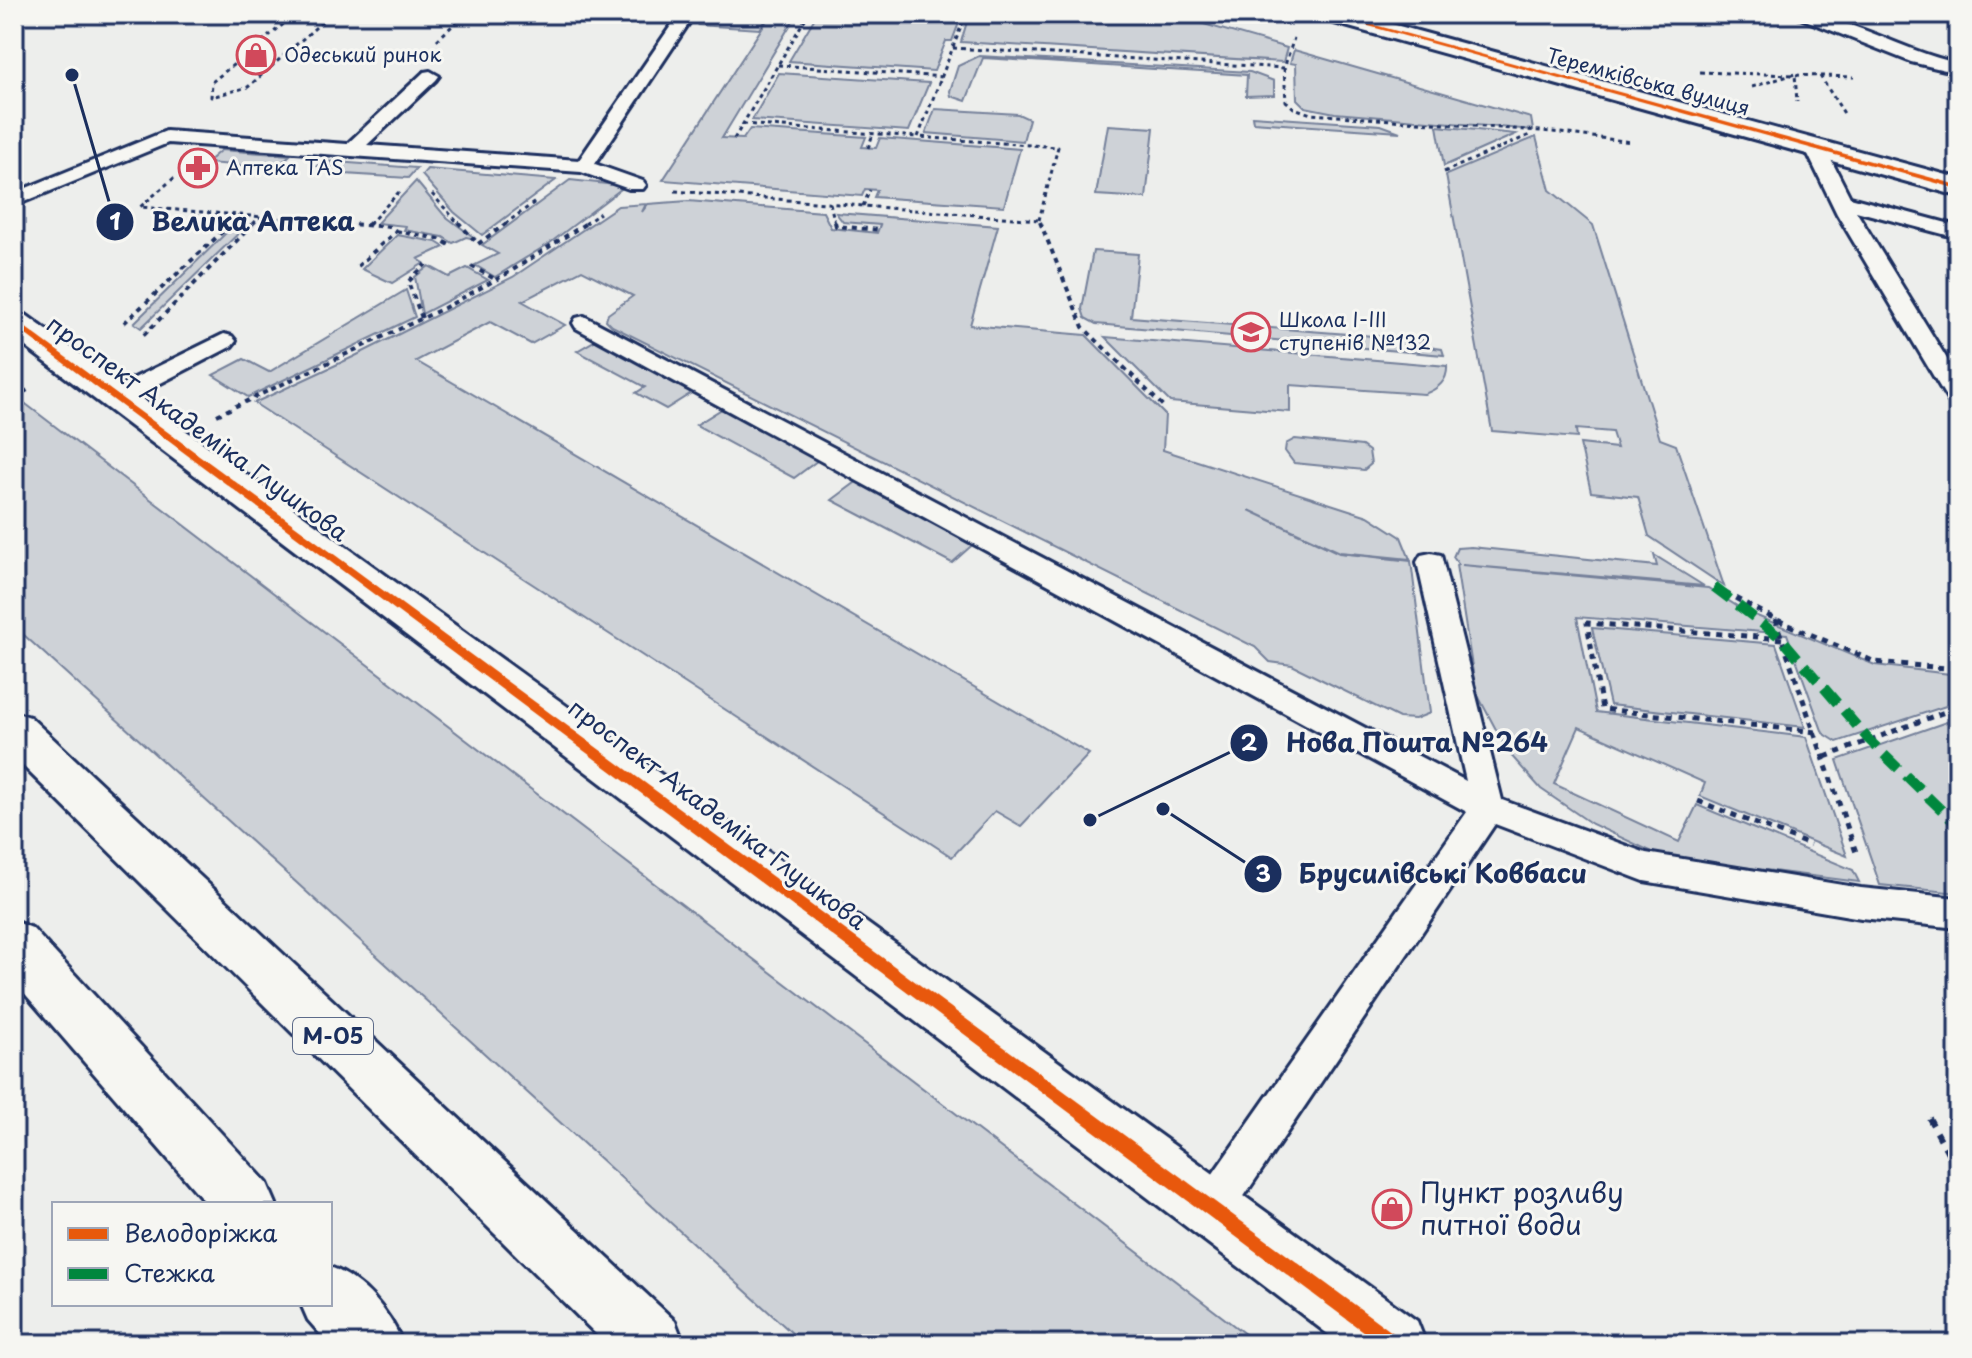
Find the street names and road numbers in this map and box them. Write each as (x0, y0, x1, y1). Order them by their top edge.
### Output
street label: Теремківська вулиця (1543, 39, 1753, 123)
street label: проспект Академіка Глушкова (40, 305, 357, 549)
street label: проспект Академіка Глушкова (561, 689, 875, 938)
road number: М-05 (293, 1018, 373, 1054)

